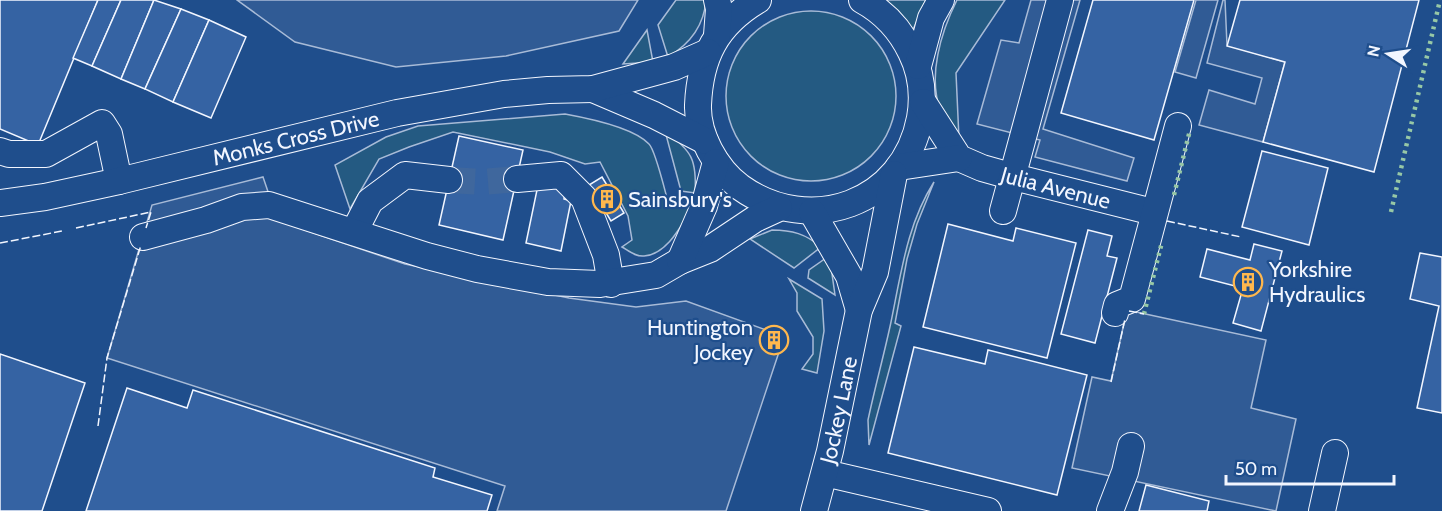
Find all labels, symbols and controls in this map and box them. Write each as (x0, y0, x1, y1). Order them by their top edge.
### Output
north arrow (1358, 24, 1418, 84)
text: N (1363, 43, 1384, 58)
street label: Monks Cross Drive (210, 104, 382, 171)
street label: Julia Avenue (997, 160, 1113, 214)
building icon: Sainsbury's (591, 183, 623, 215)
place label: Sainsbury's (628, 186, 732, 213)
place label: Yorkshire Hydraulics (1268, 256, 1365, 308)
building icon: Yorkshire Hydraulics (1232, 266, 1264, 298)
place label: Huntington Jockey (647, 314, 753, 366)
building icon: Huntington Jockey (758, 324, 790, 356)
street label: Jockey Lane (813, 354, 863, 468)
scale bar (1226, 448, 1394, 486)
text: 50 m (1235, 458, 1277, 480)

